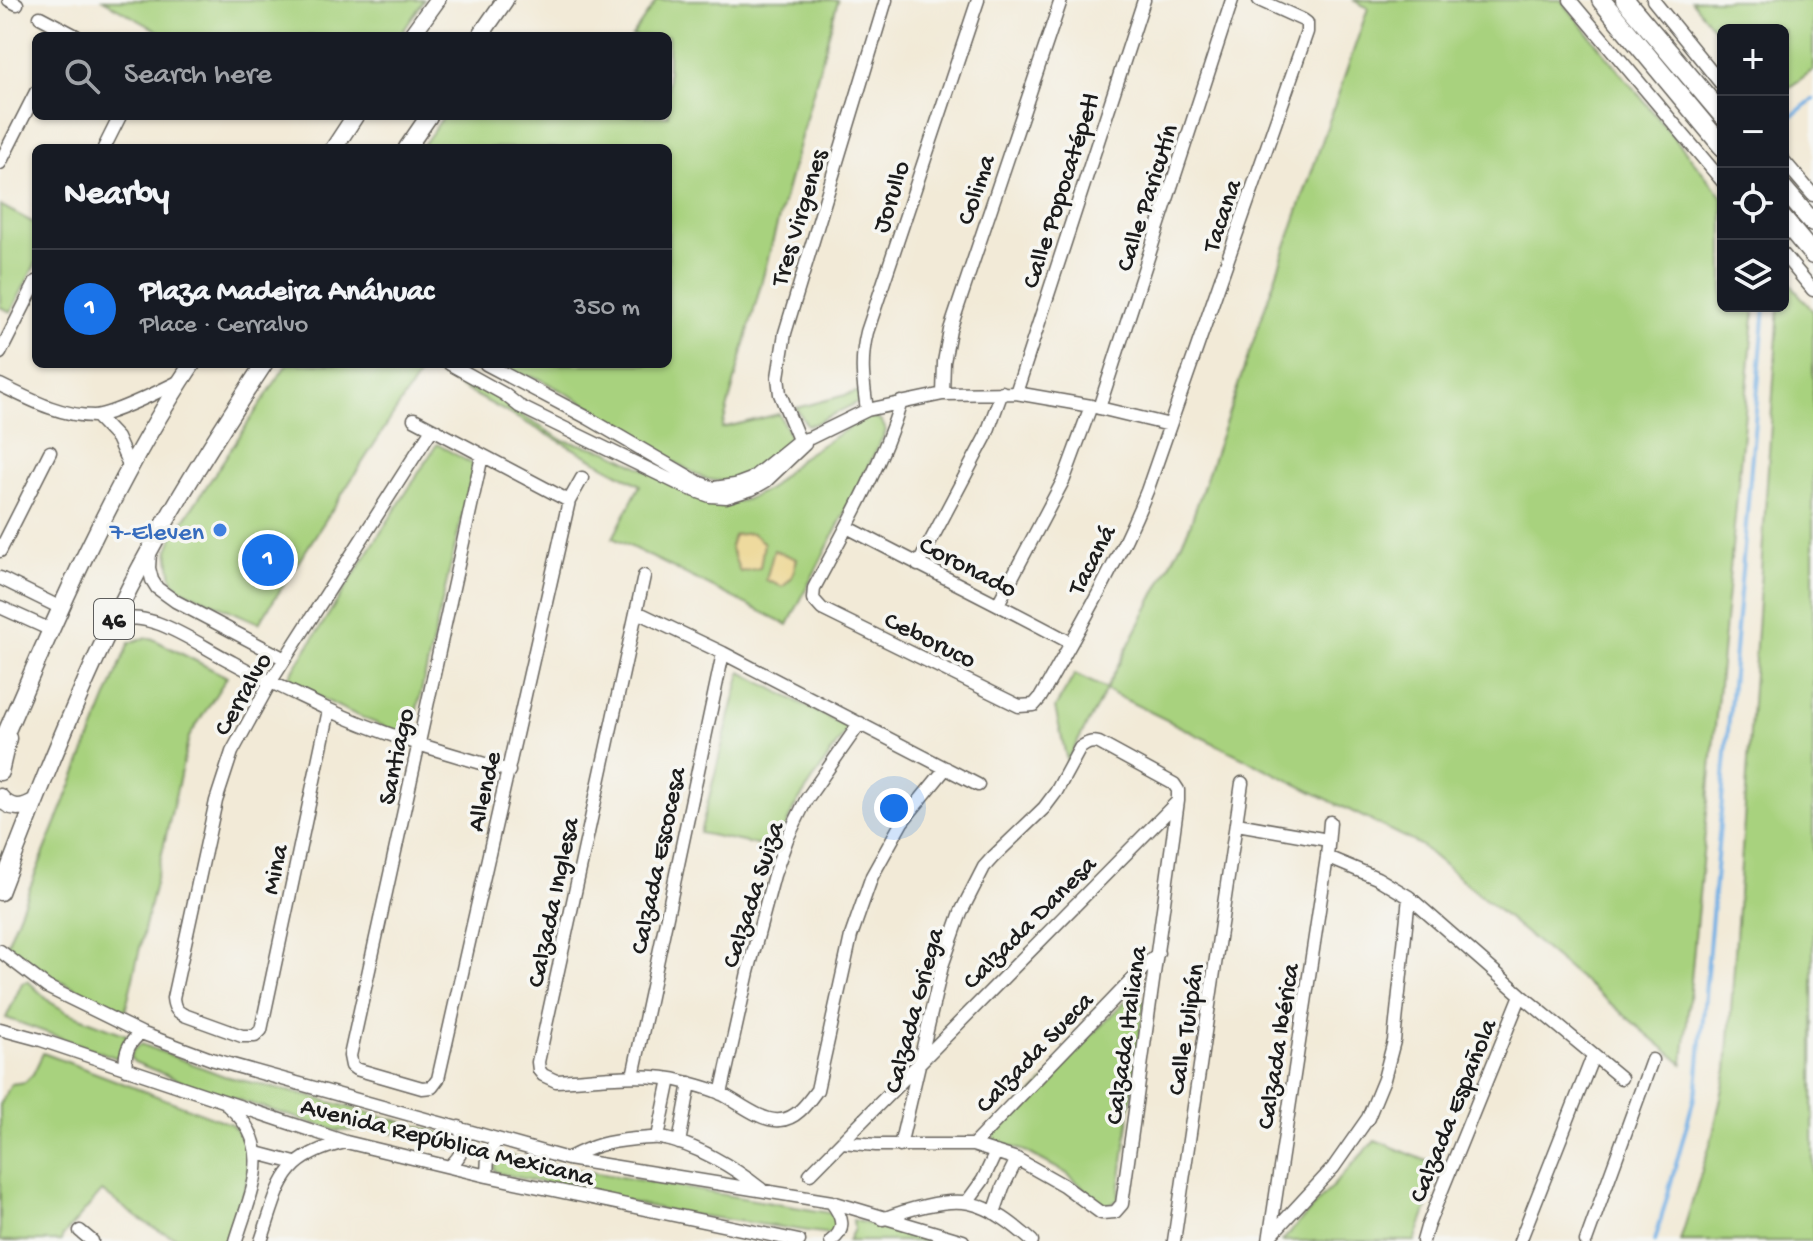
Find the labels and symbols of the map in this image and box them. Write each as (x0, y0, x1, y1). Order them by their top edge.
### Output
street label: Calle Popocatépetl (1017, 90, 1109, 293)
street label: Calle Paricutín (1111, 120, 1188, 276)
street label: Tres Virgenes (765, 145, 837, 292)
street label: Colima (952, 150, 1005, 229)
street label: Jorullo (867, 158, 919, 237)
street label: Tacana (1197, 175, 1252, 259)
place label: 7-Eleven (109, 519, 205, 550)
street label: Tacaná (1062, 520, 1126, 603)
marker: 7-Eleven (211, 521, 229, 539)
pin: 1 (242, 530, 294, 590)
street label: Coronado (913, 531, 1021, 607)
road number: 46 (94, 599, 134, 639)
street label: Ceboruco (878, 607, 980, 678)
street label: Cerralvo (209, 648, 281, 742)
street label: Santiago (373, 706, 424, 808)
street label: Allende (462, 748, 511, 835)
street label: Calzada Escocesa (625, 763, 696, 957)
your location (874, 788, 914, 828)
street label: Calzada Inglesa (522, 814, 589, 991)
street label: Calzada Suiza (717, 817, 794, 972)
street label: Mina (257, 841, 298, 898)
street label: Calzada Danesa (958, 849, 1106, 998)
street label: Calzada Griega (879, 924, 954, 1097)
street label: Calzada Italiana (1101, 943, 1157, 1127)
street label: Calzada Ibérica (1252, 960, 1309, 1132)
street label: Calle Tulipán (1163, 961, 1214, 1098)
street label: Calzada Sueca (971, 986, 1103, 1121)
street label: Calzada Española (1404, 1014, 1507, 1208)
street label: Avenida República Mexicana (297, 1093, 598, 1196)

